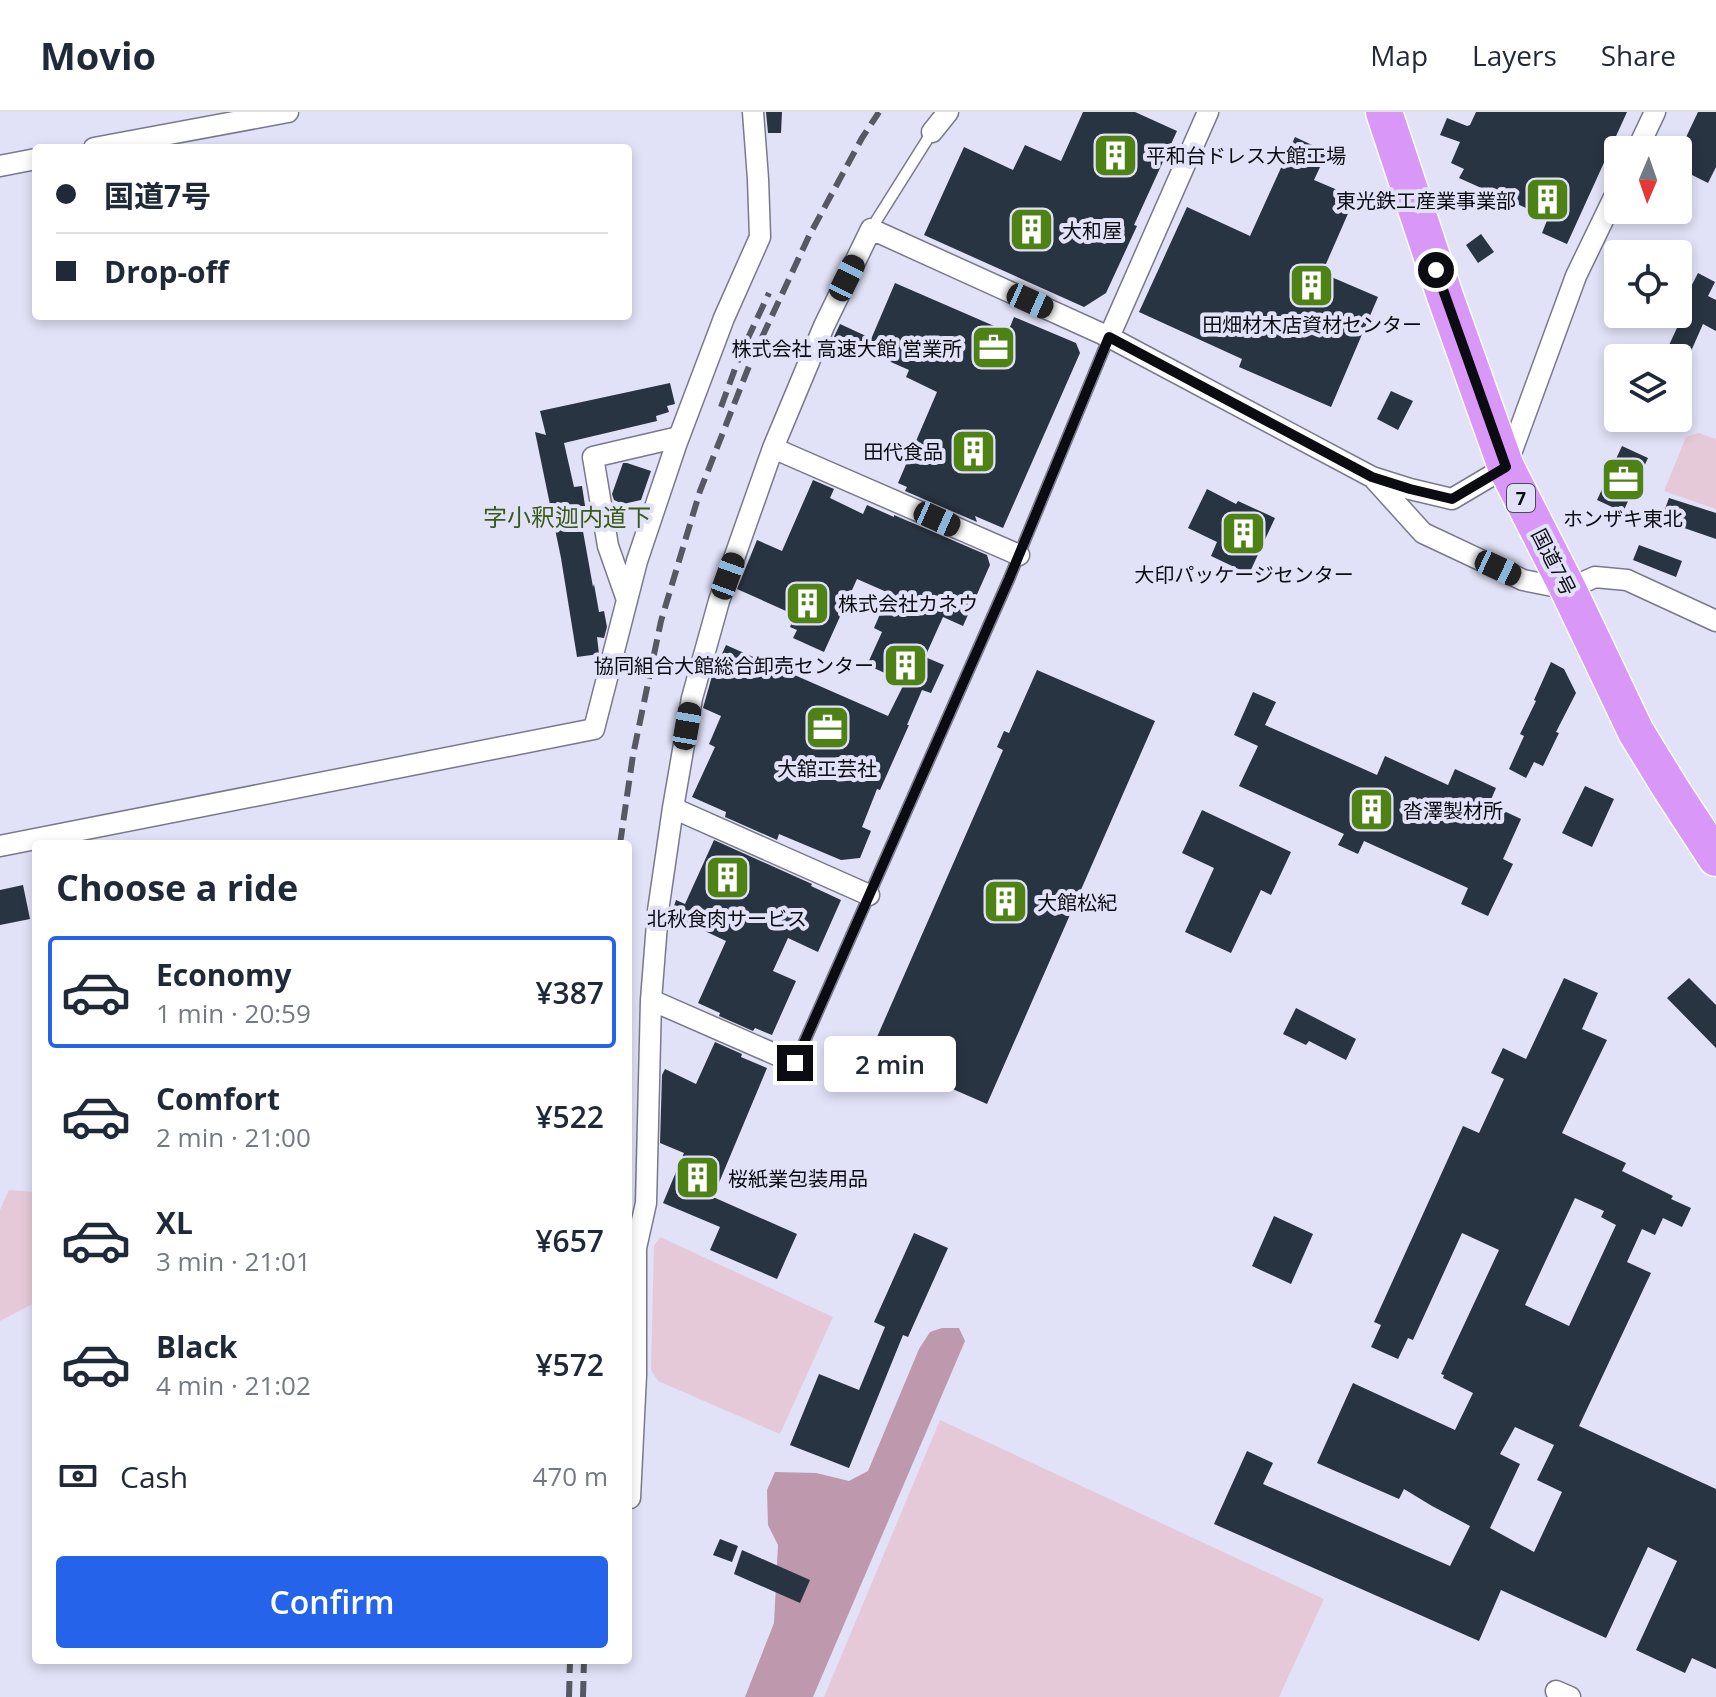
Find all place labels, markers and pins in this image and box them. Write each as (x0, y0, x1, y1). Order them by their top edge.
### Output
building icon: 平和台ドレス大館工場 (1091, 131, 1139, 179)
place label: 平和台ドレス大館工場 (1146, 142, 1346, 169)
building icon: 東光鉄工産業事業部 (1523, 176, 1571, 224)
place label: 東光鉄工産業事業部 (1336, 187, 1516, 214)
building icon: 大和屋 (1007, 206, 1055, 254)
place label: 大和屋 (1062, 217, 1122, 244)
building icon: 田畑材木店資材センター (1288, 261, 1336, 309)
place label: 田畑材木店資材センター (1202, 311, 1422, 338)
office icon: 株式会社 高速大館 営業所 (969, 324, 1017, 372)
place label: 株式会社 高速大館 営業所 (732, 335, 962, 362)
building icon: 田代食品 (950, 427, 998, 475)
place label: 田代食品 (863, 438, 943, 465)
office icon: ホンザキ東北 (1599, 455, 1647, 503)
place label: ホンザキ東北 (1563, 505, 1683, 532)
building icon: 大印パッケージセンター (1220, 510, 1268, 558)
place label: 大印パッケージセンター (1134, 561, 1354, 588)
building icon: 株式会社カネウ (783, 579, 831, 627)
place label: 株式会社カネウ (838, 590, 978, 617)
building icon: 協同組合大館総合卸売センター (881, 641, 929, 689)
place label: 協同組合大館総合卸売センター (594, 652, 874, 679)
office icon: 大舘工芸社 (803, 704, 851, 752)
place label: 大舘工芸社 (777, 755, 877, 782)
building icon: 沓澤製材所 (1348, 786, 1396, 834)
place label: 沓澤製材所 (1403, 797, 1503, 824)
building icon: 北秋食肉サービス (703, 854, 751, 902)
building icon: 大館松紀 (982, 878, 1030, 926)
place label: 大館松紀 (1037, 889, 1117, 916)
place label: 北秋食肉サービス (647, 905, 807, 932)
building icon: 桜紙業包装用品 (673, 1154, 721, 1202)
place label: 桜紙業包装用品 (728, 1165, 868, 1192)

